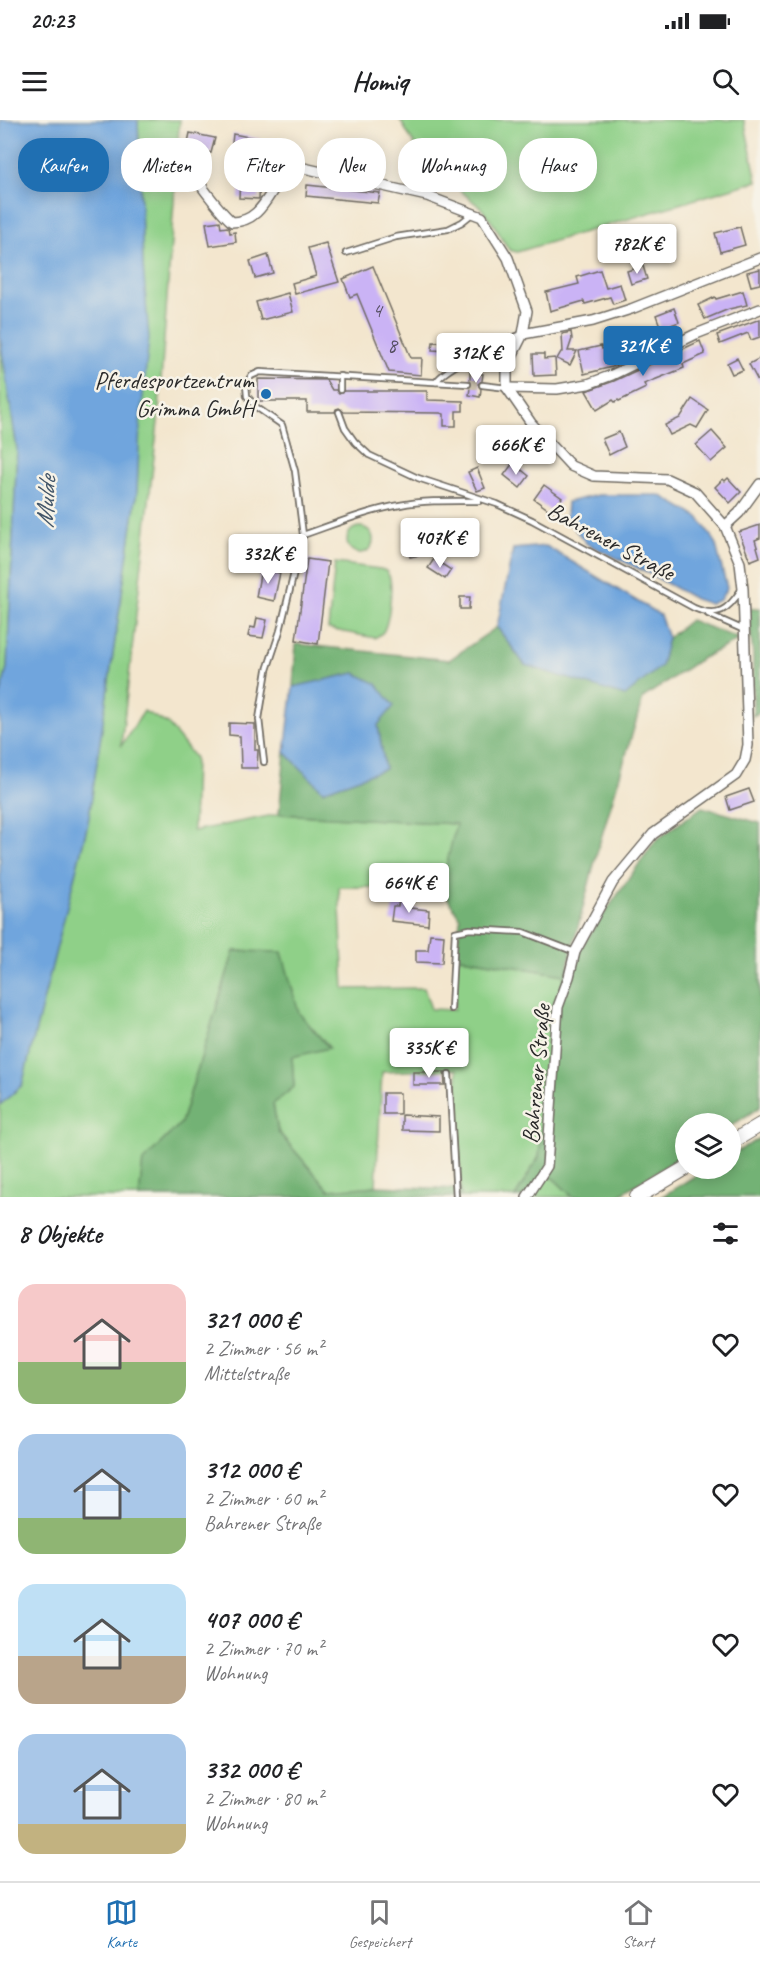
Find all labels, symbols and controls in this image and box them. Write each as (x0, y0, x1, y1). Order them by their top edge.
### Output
text: 20:23 (30, 7, 74, 35)
text: Homiq (352, 64, 408, 98)
icon: menu (18, 65, 51, 98)
icon: search (709, 65, 742, 98)
chip: Kaufen (18, 138, 109, 192)
chip: Mieten (121, 138, 212, 192)
chip: Filter (224, 138, 305, 192)
chip: Neu (317, 138, 386, 192)
chip: Wohnung (398, 138, 507, 192)
chip: Haus (519, 138, 597, 192)
pin: 782K € (588, 224, 686, 275)
text: 782K € (612, 231, 662, 256)
house number: 4 (372, 297, 384, 323)
pin: 321K € (594, 326, 692, 377)
house number: 8 (387, 332, 399, 358)
pin: 312K € (427, 333, 525, 384)
text: 321K € (618, 333, 669, 358)
text: 312K € (451, 340, 502, 365)
place label: Pferdesportzentrum Grimma GmbH (95, 365, 257, 423)
marker: Pferdesportzentrum Grimma GmbH (259, 387, 273, 401)
pin: 666K € (467, 425, 565, 476)
text: 666K € (490, 432, 542, 457)
water label: Mulde (28, 472, 64, 529)
street label: Bahrener Straße (542, 495, 682, 588)
pin: 407K € (391, 518, 489, 569)
text: 407K € (415, 525, 465, 550)
pin: 332K € (219, 534, 317, 585)
text: 332K € (243, 541, 294, 566)
pin: 664K € (360, 863, 458, 914)
text: 664K € (383, 870, 435, 895)
street label: Bahrener Straße (515, 1001, 557, 1145)
pin: 335K € (380, 1028, 478, 1079)
text: 335K € (404, 1035, 454, 1060)
map controls (675, 1113, 741, 1179)
button: layers (675, 1113, 741, 1179)
text: 8 Objekte (18, 1217, 102, 1250)
icon: filters (709, 1217, 742, 1250)
text: 321 000 € (204, 1303, 298, 1336)
icon: home (66, 1308, 138, 1380)
icon: heart (709, 1328, 742, 1361)
text: 2 Zimmer · 56 m² (204, 1336, 323, 1361)
text: Mittelstraße (204, 1361, 289, 1386)
text: 312 000 € (204, 1453, 298, 1486)
icon: home (66, 1458, 138, 1530)
icon: heart (709, 1478, 742, 1511)
text: 2 Zimmer · 60 m² (204, 1486, 323, 1511)
text: Bahrener Straße (204, 1511, 320, 1536)
text: 407 000 € (204, 1603, 298, 1636)
icon: home (66, 1608, 138, 1680)
icon: heart (709, 1628, 742, 1661)
text: 2 Zimmer · 70 m² (204, 1636, 323, 1661)
text: Wohnung (204, 1661, 267, 1686)
text: 332 000 € (204, 1753, 298, 1786)
icon: home (66, 1758, 138, 1830)
icon: heart (709, 1778, 742, 1811)
text: 2 Zimmer · 80 m² (204, 1786, 323, 1811)
text: Wohnung (204, 1811, 267, 1836)
tab: Karte (105, 1896, 138, 1952)
tab: Gespeichert (349, 1896, 411, 1952)
tab: Start (622, 1896, 655, 1952)

